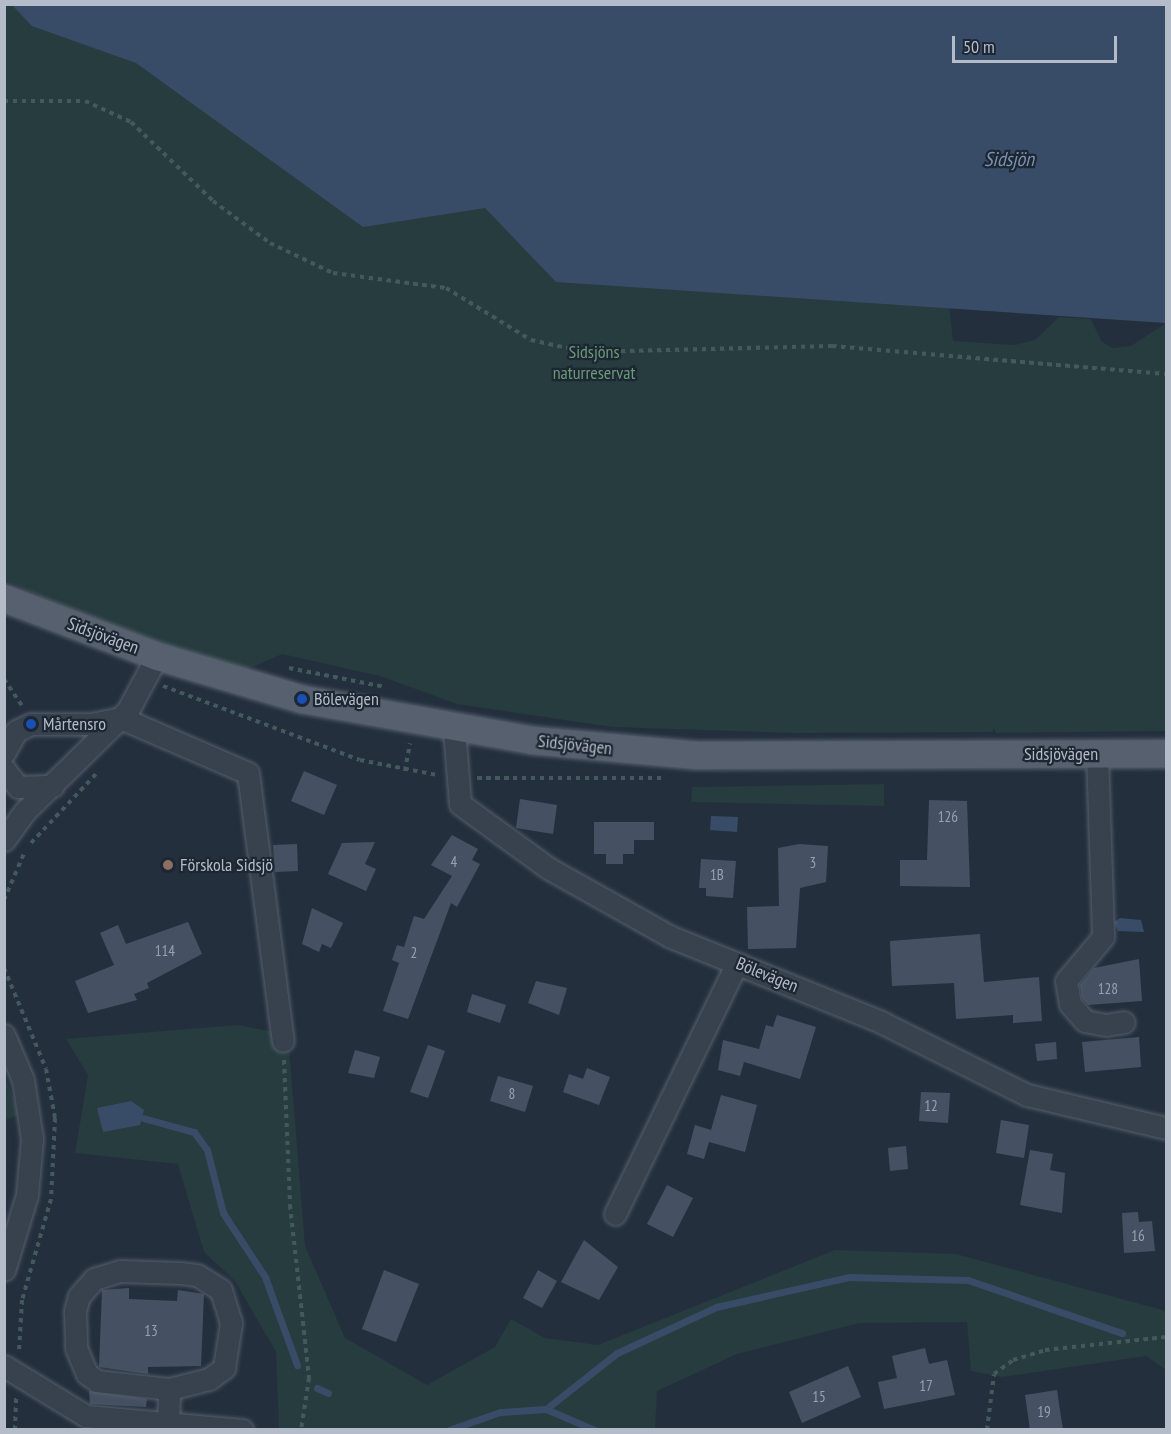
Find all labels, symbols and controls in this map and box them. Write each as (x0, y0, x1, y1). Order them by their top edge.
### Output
scale bar (955, 24, 1120, 62)
text: 50 m (963, 35, 995, 58)
water label: Sidsjön (984, 147, 1034, 171)
park label: Sidsjöns naturreservat (553, 342, 635, 385)
street label: Sidsjövägen (64, 613, 142, 659)
place label: Bölevägen (314, 688, 379, 710)
marker: Bölevägen (295, 692, 309, 706)
place label: Mårtensro (43, 713, 106, 735)
marker: Mårtensro (24, 717, 38, 731)
street label: Sidsjövägen (537, 730, 613, 760)
street label: Sidsjövägen (1024, 743, 1098, 765)
house number: 126 (938, 808, 958, 826)
house number: 4 (451, 853, 457, 871)
place label: Förskola Sidsjö (180, 854, 273, 876)
house number: 3 (810, 854, 816, 872)
marker: Förskola Sidsjö (161, 858, 175, 872)
house number: 1B (710, 866, 724, 884)
house number: 114 (155, 942, 175, 960)
house number: 2 (411, 944, 417, 962)
street label: Bölevägen (733, 953, 801, 997)
house number: 128 (1098, 980, 1118, 998)
house number: 8 (509, 1085, 515, 1103)
house number: 12 (924, 1097, 938, 1115)
house number: 16 (1131, 1227, 1145, 1245)
house number: 13 (144, 1322, 158, 1340)
house number: 17 (919, 1377, 933, 1395)
house number: 15 (812, 1388, 826, 1406)
house number: 19 (1037, 1403, 1051, 1421)

